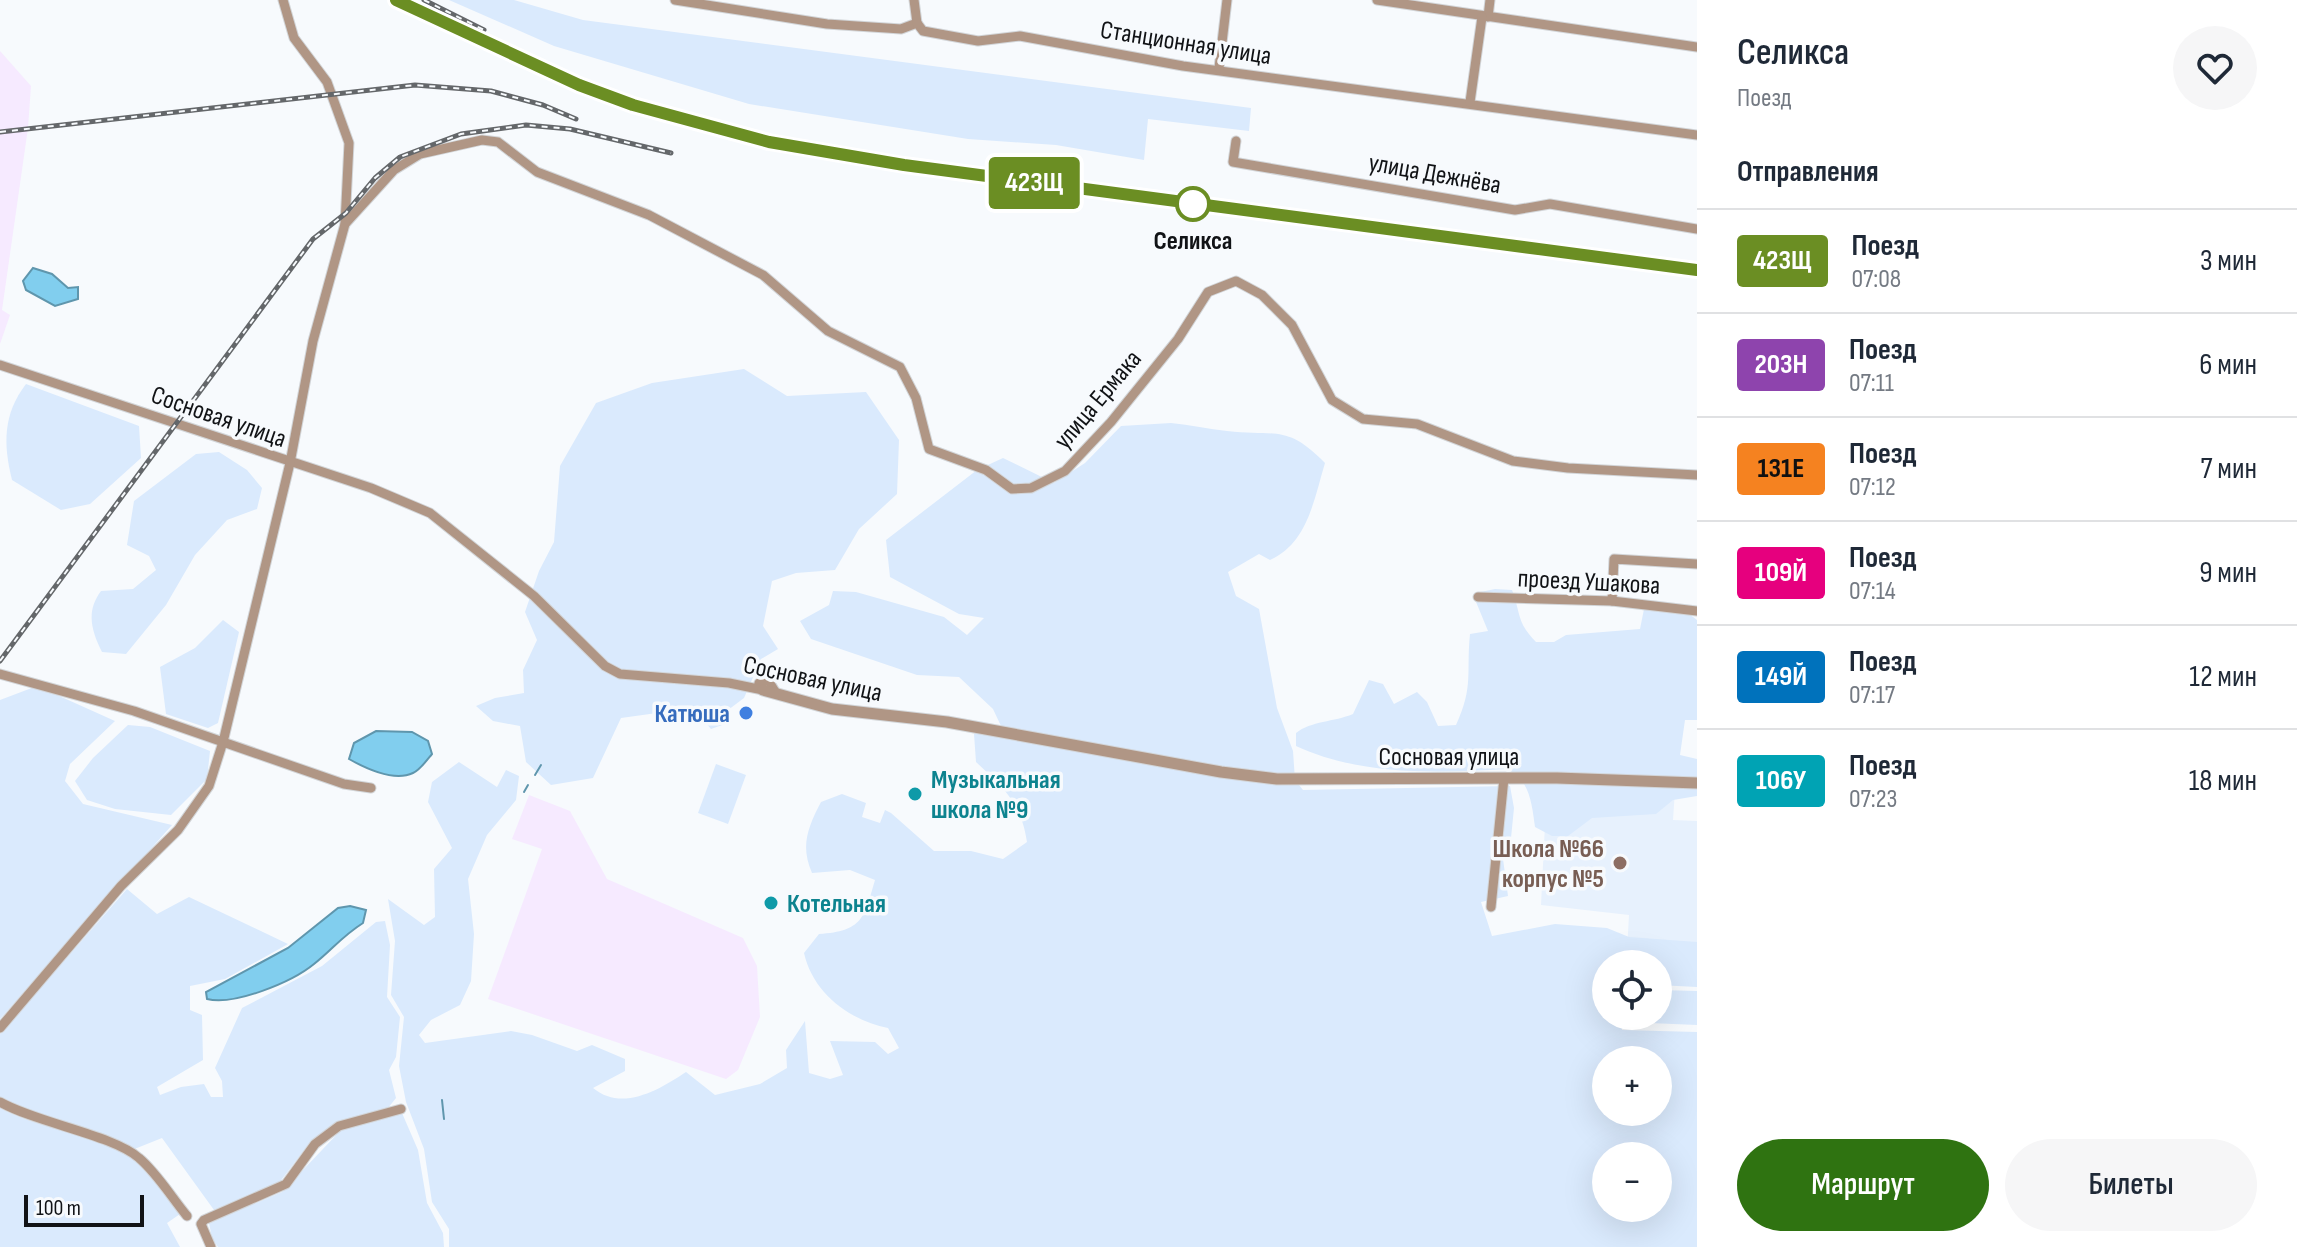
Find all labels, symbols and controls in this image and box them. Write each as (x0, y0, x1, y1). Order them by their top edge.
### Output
street label: Станционная улица (1098, 15, 1273, 72)
button: heart (2173, 26, 2257, 110)
text: Селикса (1737, 30, 1849, 75)
text: Поезд (1737, 83, 1791, 114)
street label: улица Дежнёва (1366, 148, 1503, 201)
text: Отправления (1737, 154, 1879, 190)
line badge: 423Щ (978, 157, 1090, 209)
text: 423Щ (1005, 166, 1063, 199)
marker: Селикса (1176, 187, 1210, 221)
place label: Селикса (1154, 226, 1232, 257)
text: Поезд (1852, 228, 1919, 264)
text: 3 мин (2200, 243, 2257, 279)
text: 423Щ (1753, 244, 1812, 277)
text: 07:08 (1852, 264, 1901, 295)
text: Поезд (1849, 332, 1916, 368)
street label: улица Ермака (1048, 344, 1148, 456)
text: 6 мин (2199, 347, 2257, 383)
text: 203Н (1754, 348, 1808, 381)
text: 07:11 (1849, 368, 1894, 399)
street label: Сосновая улица (147, 380, 290, 455)
text: Поезд (1849, 436, 1916, 472)
text: 7 мин (2201, 451, 2257, 487)
text: 131Е (1758, 452, 1804, 485)
text: 07:12 (1849, 472, 1896, 503)
text: Поезд (1849, 540, 1916, 576)
text: 9 мин (2199, 555, 2257, 591)
text: 109Й (1755, 556, 1807, 589)
street label: проезд Ушакова (1517, 563, 1661, 602)
text: 07:14 (1849, 576, 1896, 607)
text: Поезд (1849, 644, 1916, 680)
street label: Сосновая улица (741, 650, 885, 709)
text: 12 мин (2189, 659, 2257, 695)
text: 149Й (1755, 660, 1807, 693)
text: 07:17 (1849, 680, 1895, 711)
place label: Катюша (654, 699, 730, 730)
marker: Катюша (737, 704, 755, 722)
street label: Сосновая улица (1379, 742, 1519, 773)
text: Поезд (1849, 748, 1916, 784)
text: 18 мин (2189, 763, 2257, 799)
text: 106У (1756, 764, 1806, 797)
place label: Музыкальная школа №9 (931, 765, 1061, 826)
text: 07:23 (1849, 784, 1897, 815)
marker: Музыкальная школа №9 (906, 785, 924, 803)
place label: Школа №66 корпус №5 (1493, 834, 1604, 895)
marker: Школа №66 корпус №5 (1611, 854, 1629, 872)
place label: Котельная (787, 889, 886, 920)
marker: Котельная (762, 894, 780, 912)
map controls (1592, 950, 1672, 1222)
button: locate (1592, 950, 1672, 1030)
button: + (1592, 1046, 1672, 1126)
button: Маршрут (1737, 1139, 1989, 1231)
button: Билеты (2005, 1139, 2257, 1231)
button: − (1592, 1142, 1672, 1222)
scale bar (24, 1191, 144, 1227)
text: 100 m (36, 1195, 81, 1222)

